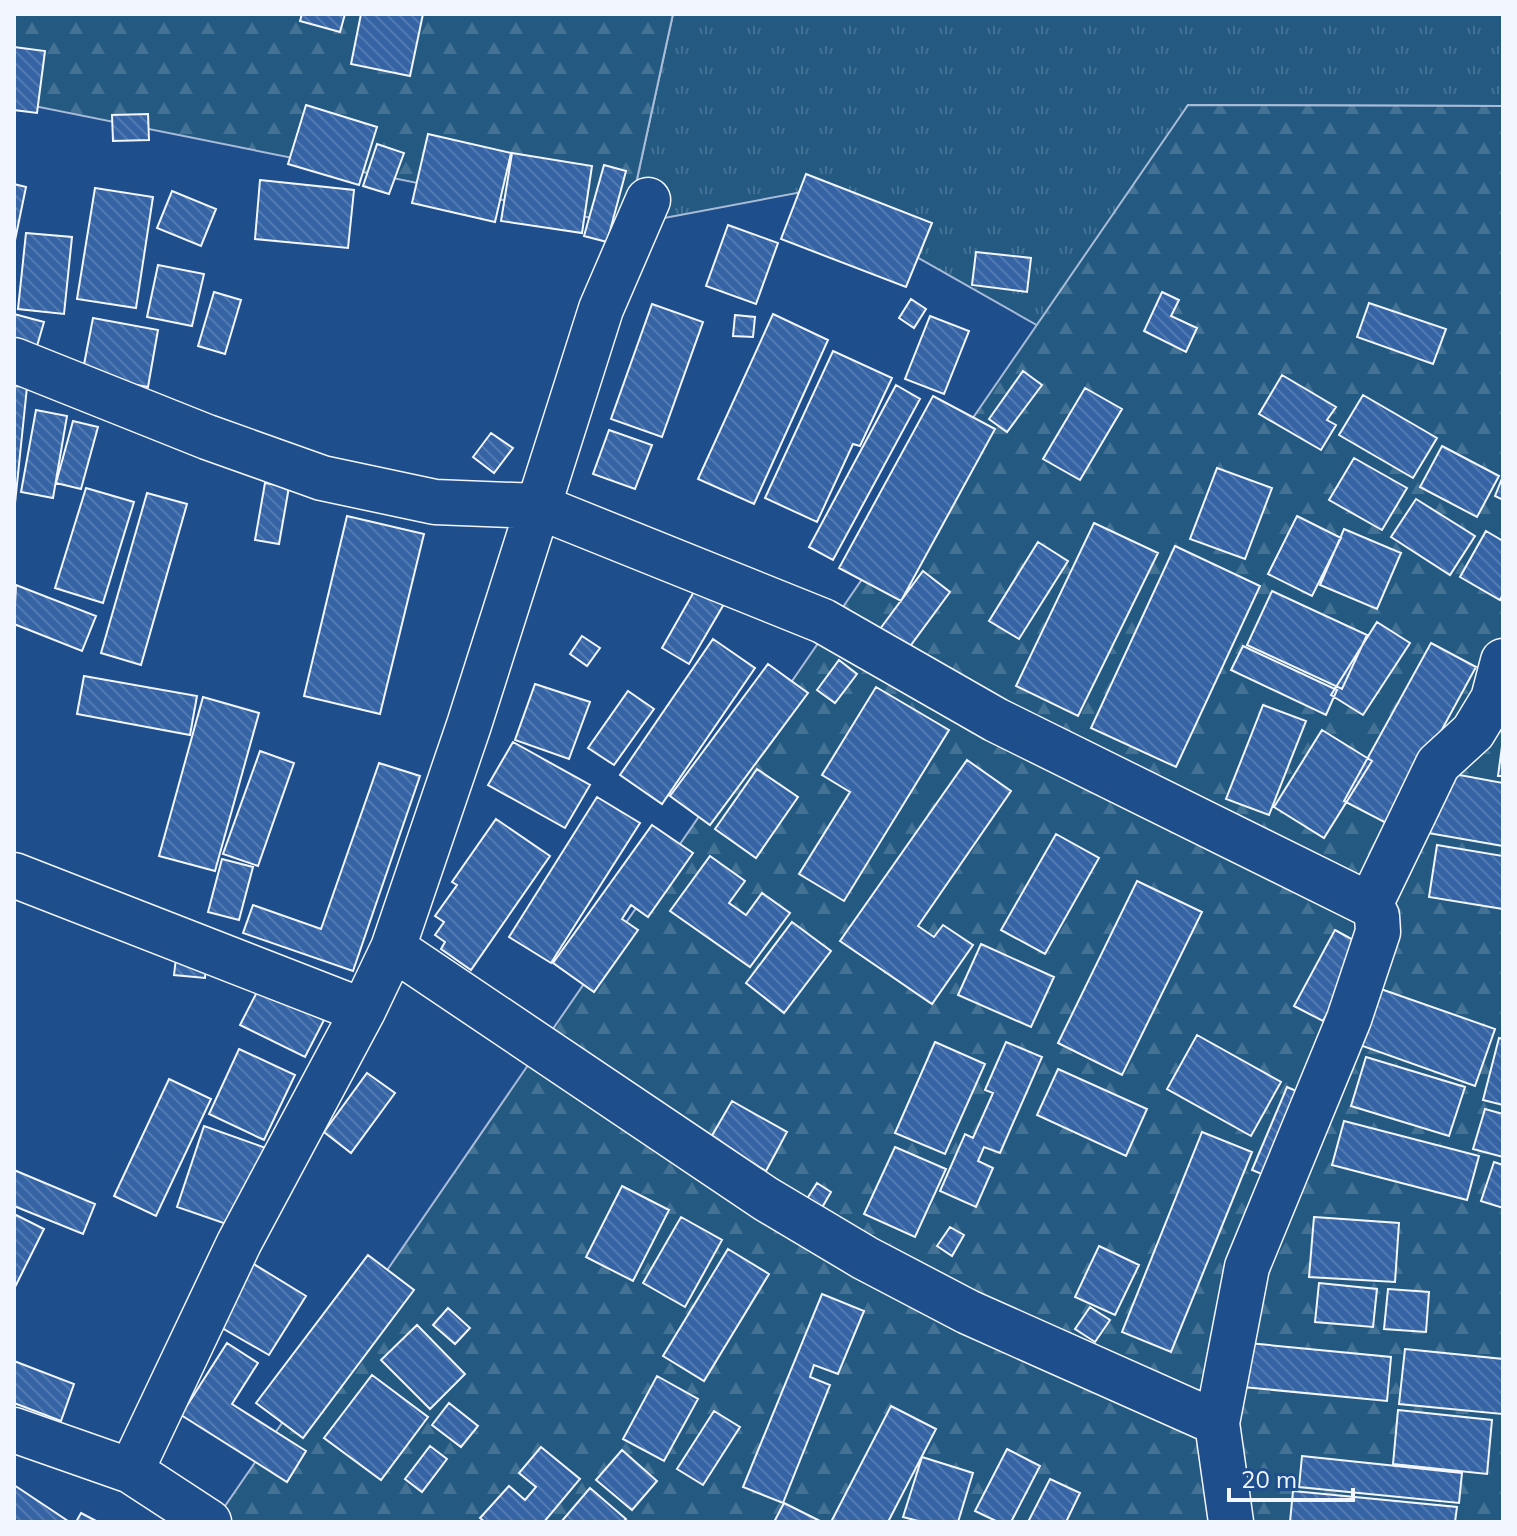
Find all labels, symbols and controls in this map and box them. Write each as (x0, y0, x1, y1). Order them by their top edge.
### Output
scale bar (1229, 1452, 1353, 1502)
text: 20 m (1241, 1464, 1297, 1494)

